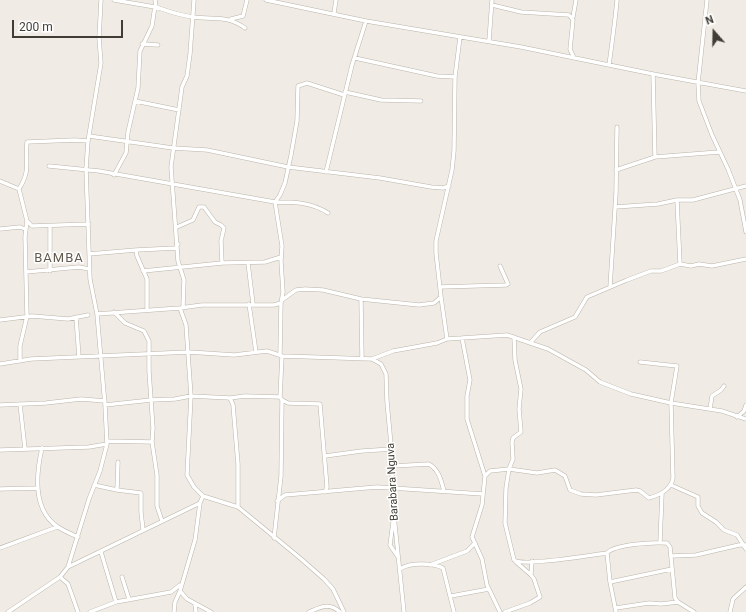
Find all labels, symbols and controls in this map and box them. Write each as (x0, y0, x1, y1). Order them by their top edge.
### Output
scale bar (14, 12, 125, 38)
north arrow (694, 12, 734, 52)
text: N (704, 13, 716, 28)
text: 200 m (19, 20, 53, 34)
district label: BAMBA (34, 251, 84, 267)
street label: Barabara Nguva (384, 443, 402, 521)

